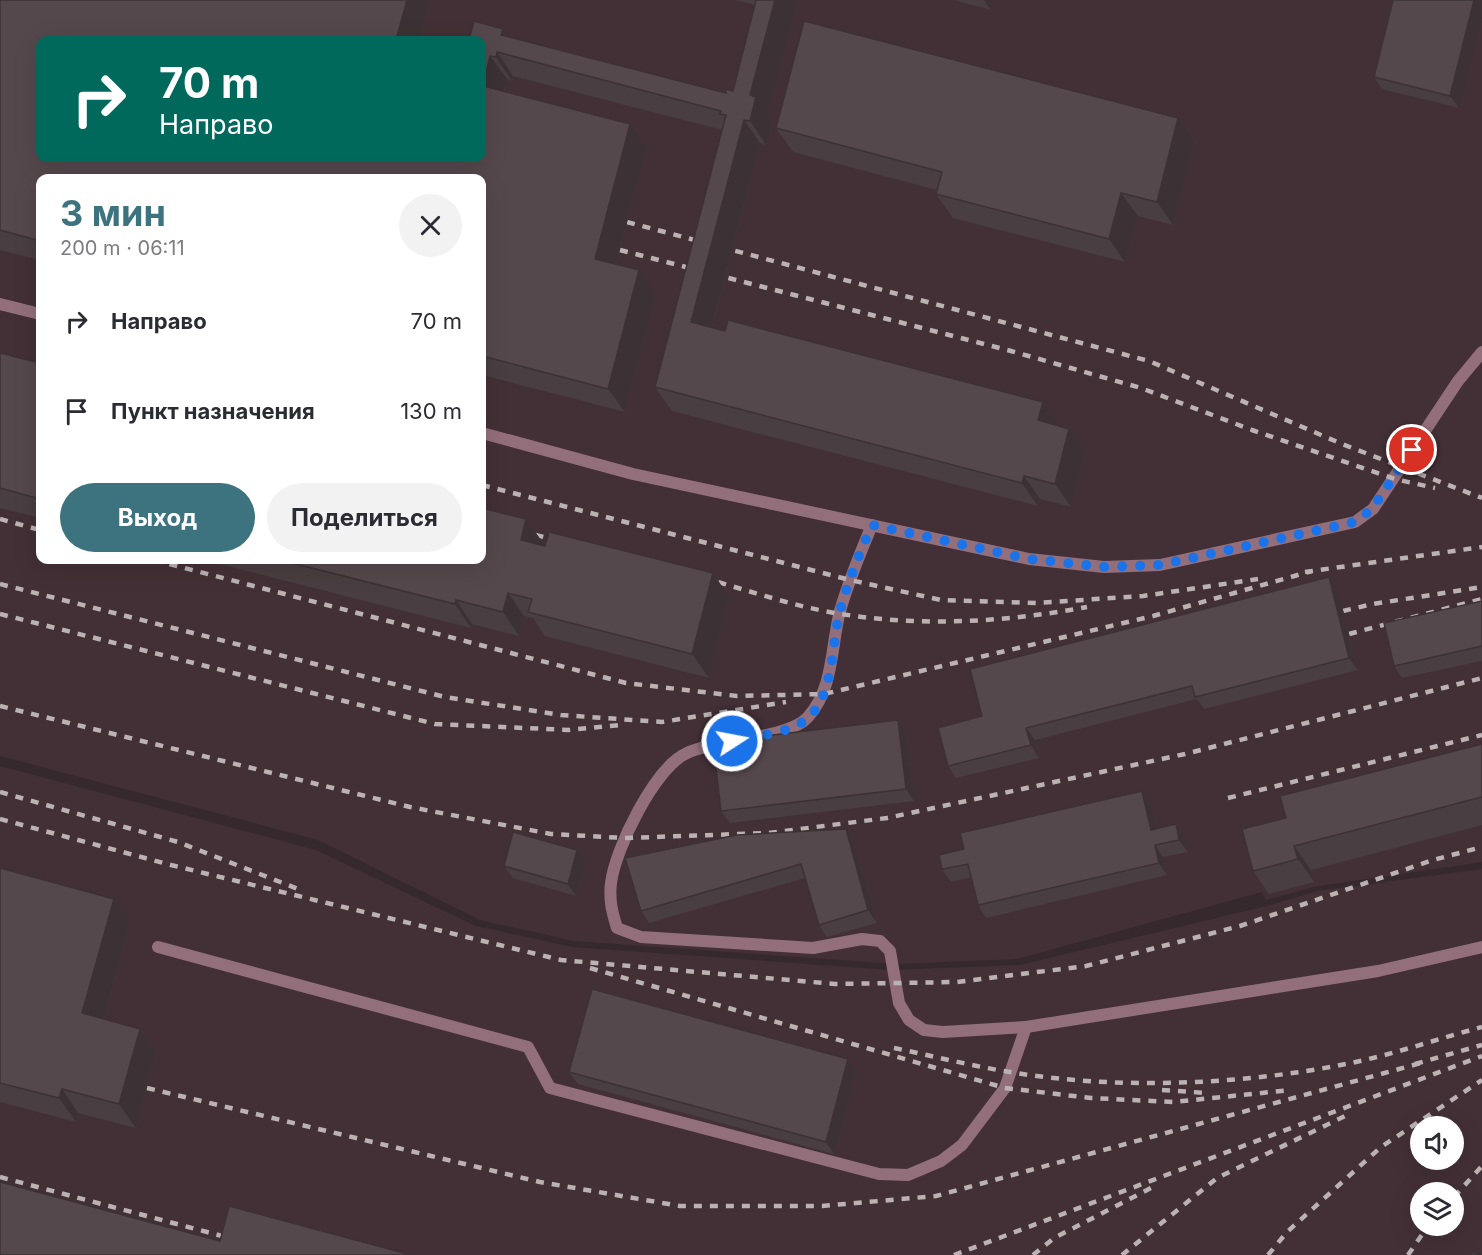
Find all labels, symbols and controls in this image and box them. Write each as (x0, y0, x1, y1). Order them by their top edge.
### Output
text: 70 m (159, 57, 259, 108)
icon: right (60, 60, 138, 138)
text: Направо (159, 108, 274, 141)
text: 3 мин (60, 191, 166, 235)
button: close (399, 194, 462, 257)
text: 200 m · 06:11 (60, 236, 185, 260)
icon: right (60, 305, 93, 338)
text: Направо (111, 308, 207, 334)
text: 70 m (411, 308, 462, 334)
icon: arrive (60, 395, 93, 428)
text: Пункт назначения (111, 398, 315, 424)
text: 130 m (400, 398, 462, 424)
pin (1386, 424, 1437, 475)
icon: arrive (1395, 433, 1428, 466)
button: Выход (60, 483, 255, 552)
button: Поделиться (267, 483, 462, 552)
position arrow (700, 709, 764, 773)
map controls (1410, 1116, 1464, 1236)
button: sound (1410, 1116, 1464, 1170)
button: layers (1410, 1182, 1464, 1236)

